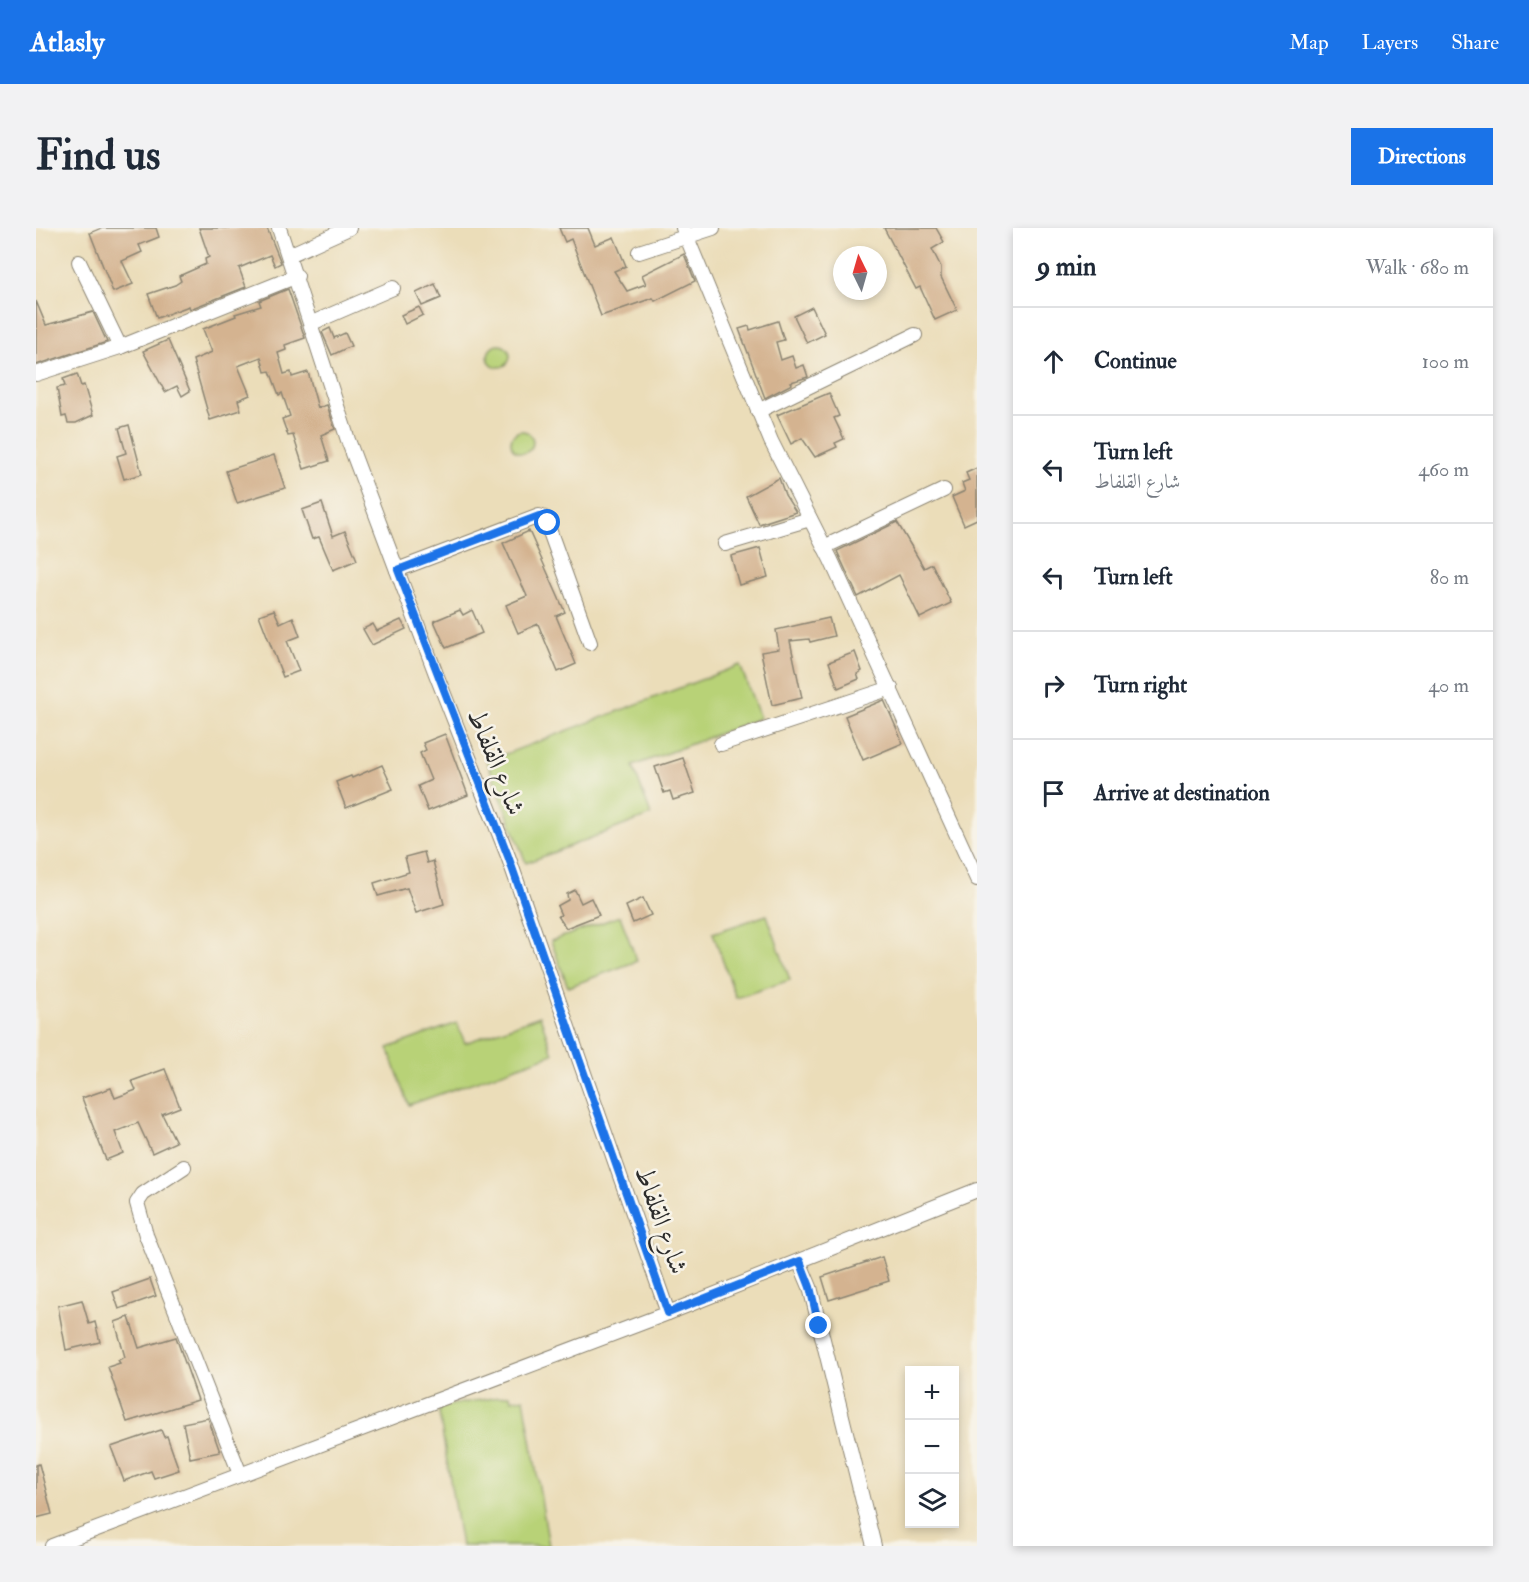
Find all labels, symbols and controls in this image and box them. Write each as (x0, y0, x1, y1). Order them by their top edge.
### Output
text: Atlasly (30, 25, 104, 60)
text: Map (1289, 29, 1329, 56)
text: Layers (1362, 29, 1418, 56)
text: Share (1451, 29, 1499, 56)
button: Directions (1351, 128, 1493, 185)
text: Find us (36, 130, 160, 182)
north arrow (833, 246, 887, 300)
text: 9 min (1037, 251, 1096, 283)
text: Walk · 680 m (1366, 255, 1469, 280)
icon: ahead (1037, 345, 1070, 378)
text: Continue (1094, 347, 1177, 375)
text: 100 m (1422, 349, 1469, 374)
text: Turn left (1094, 438, 1173, 466)
icon: left (1037, 453, 1070, 486)
text: 460 m (1418, 457, 1469, 482)
text: شارع القلفاط (1094, 469, 1180, 494)
route start (534, 509, 560, 535)
icon: left (1037, 561, 1070, 594)
text: Turn left (1094, 563, 1173, 591)
text: 80 m (1430, 565, 1469, 590)
icon: right (1037, 669, 1070, 702)
text: Turn right (1094, 671, 1187, 699)
text: 40 m (1428, 673, 1469, 698)
street label: شارع القلفاط (456, 704, 532, 822)
icon: arrive (1037, 777, 1070, 810)
text: Arrive at destination (1094, 779, 1270, 807)
street label: شارع القلفاط (623, 1162, 694, 1280)
route end (805, 1312, 831, 1338)
map controls (905, 1366, 959, 1528)
button: + (905, 1366, 959, 1420)
button: − (905, 1420, 959, 1474)
button: layers (905, 1474, 959, 1528)

